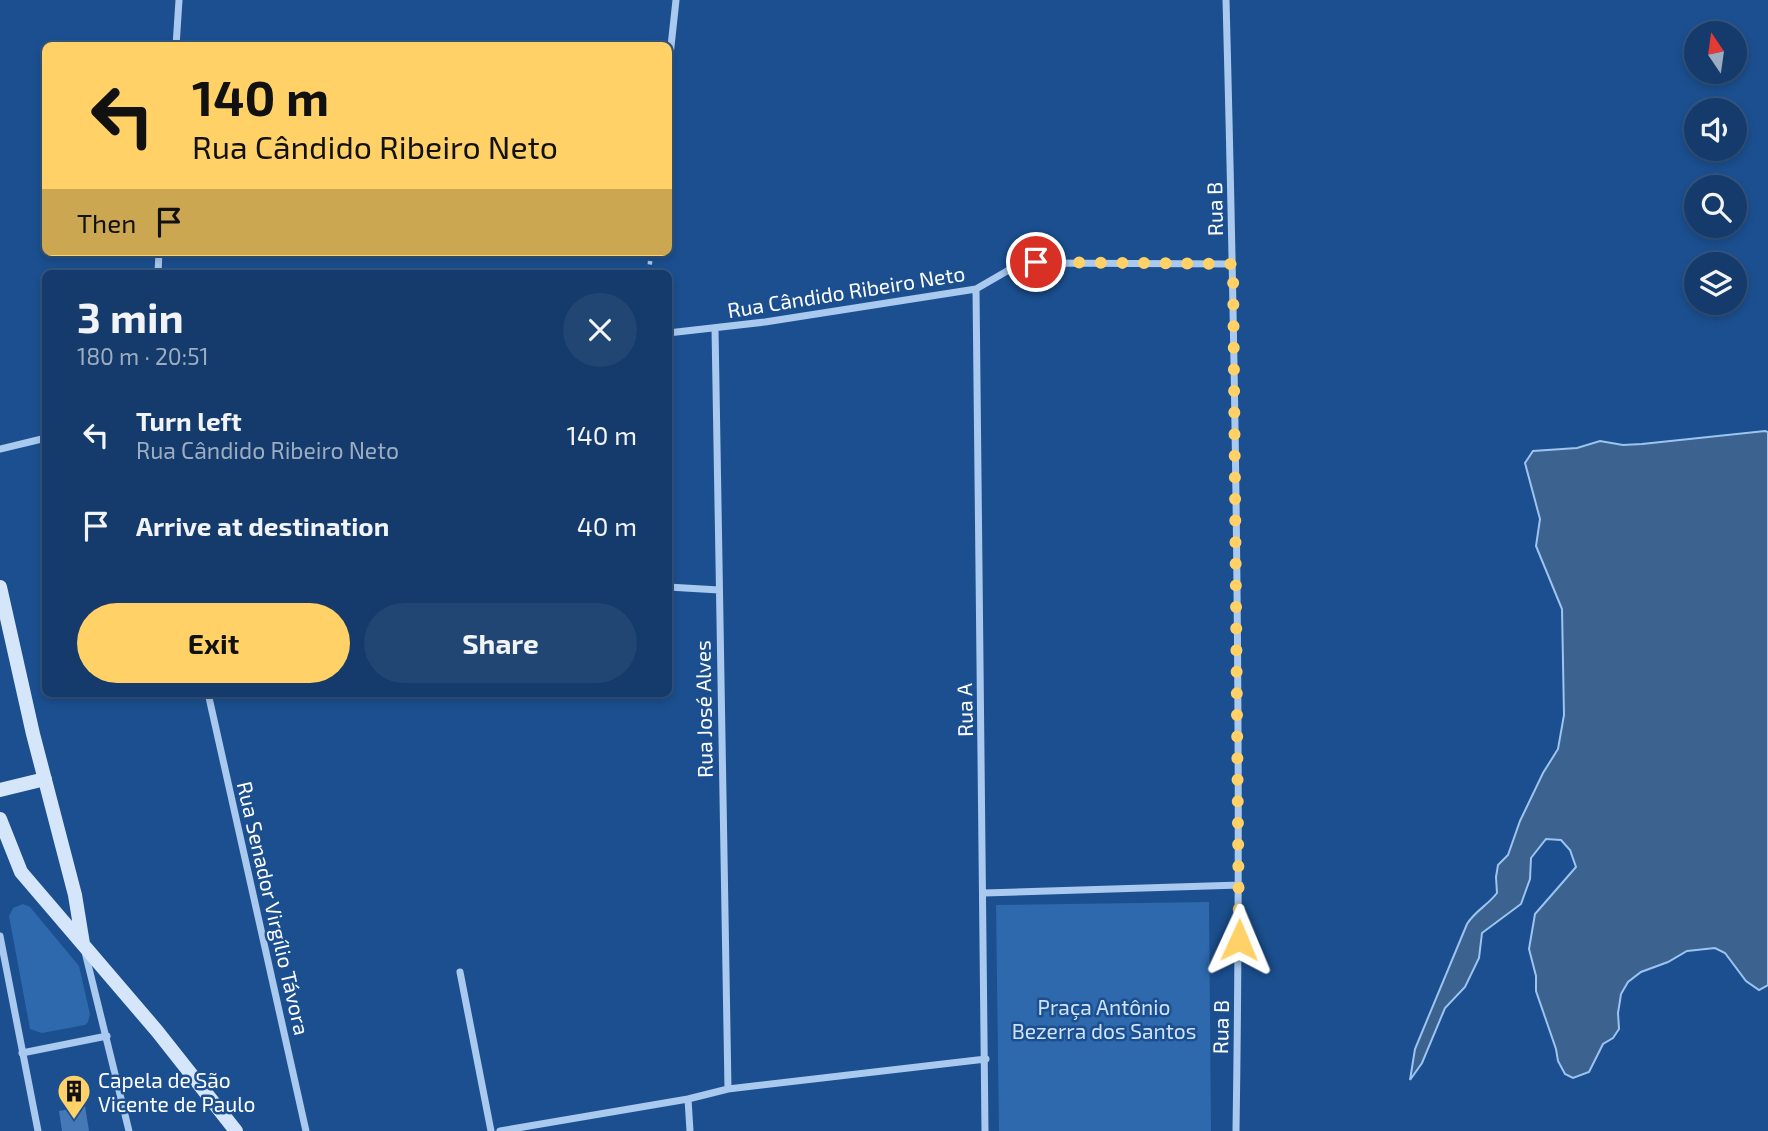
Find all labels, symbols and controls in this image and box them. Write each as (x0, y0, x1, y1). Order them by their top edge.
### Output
north arrow (1684, 21, 1746, 84)
map controls (1684, 21, 1747, 315)
text: 140 m (192, 67, 329, 126)
icon: left (77, 70, 168, 161)
button: sound (1684, 98, 1747, 161)
text: Rua Cândido Ribeiro Neto (192, 127, 558, 165)
button: search (1684, 175, 1747, 238)
street label: Rua B (1201, 182, 1227, 236)
icon: arrive (150, 203, 188, 241)
text: Then (77, 207, 136, 238)
pin (1006, 232, 1066, 292)
icon: arrive (1017, 243, 1055, 281)
button: layers (1684, 252, 1747, 315)
street label: Rua Cândido Ribeiro Neto (725, 260, 967, 322)
text: 3 min (77, 291, 184, 341)
button: close (563, 293, 637, 367)
text: 180 m · 20:51 (77, 342, 209, 370)
text: Turn left (136, 405, 242, 436)
icon: left (77, 416, 115, 454)
text: 140 m (566, 419, 637, 450)
text: Rua Cândido Ribeiro Neto (136, 436, 399, 464)
icon: arrive (77, 507, 115, 545)
text: Arrive at destination (136, 510, 389, 541)
text: 40 m (577, 510, 637, 541)
button: Exit (77, 603, 350, 683)
button: Share (364, 603, 637, 683)
street label: Rua José Alves (689, 640, 717, 778)
street label: Rua A (951, 683, 977, 737)
street label: Rua Senador Virgílio Távora (233, 779, 315, 1037)
position arrow (1202, 903, 1276, 977)
park label: Praça Antônio Bezerra dos Santos (1012, 994, 1196, 1043)
street label: Rua B (1207, 1000, 1233, 1054)
place label: Capela de São Vicente de Paulo (98, 1067, 256, 1116)
building icon: Capela de São Vicente de Paulo (55, 1072, 93, 1121)

